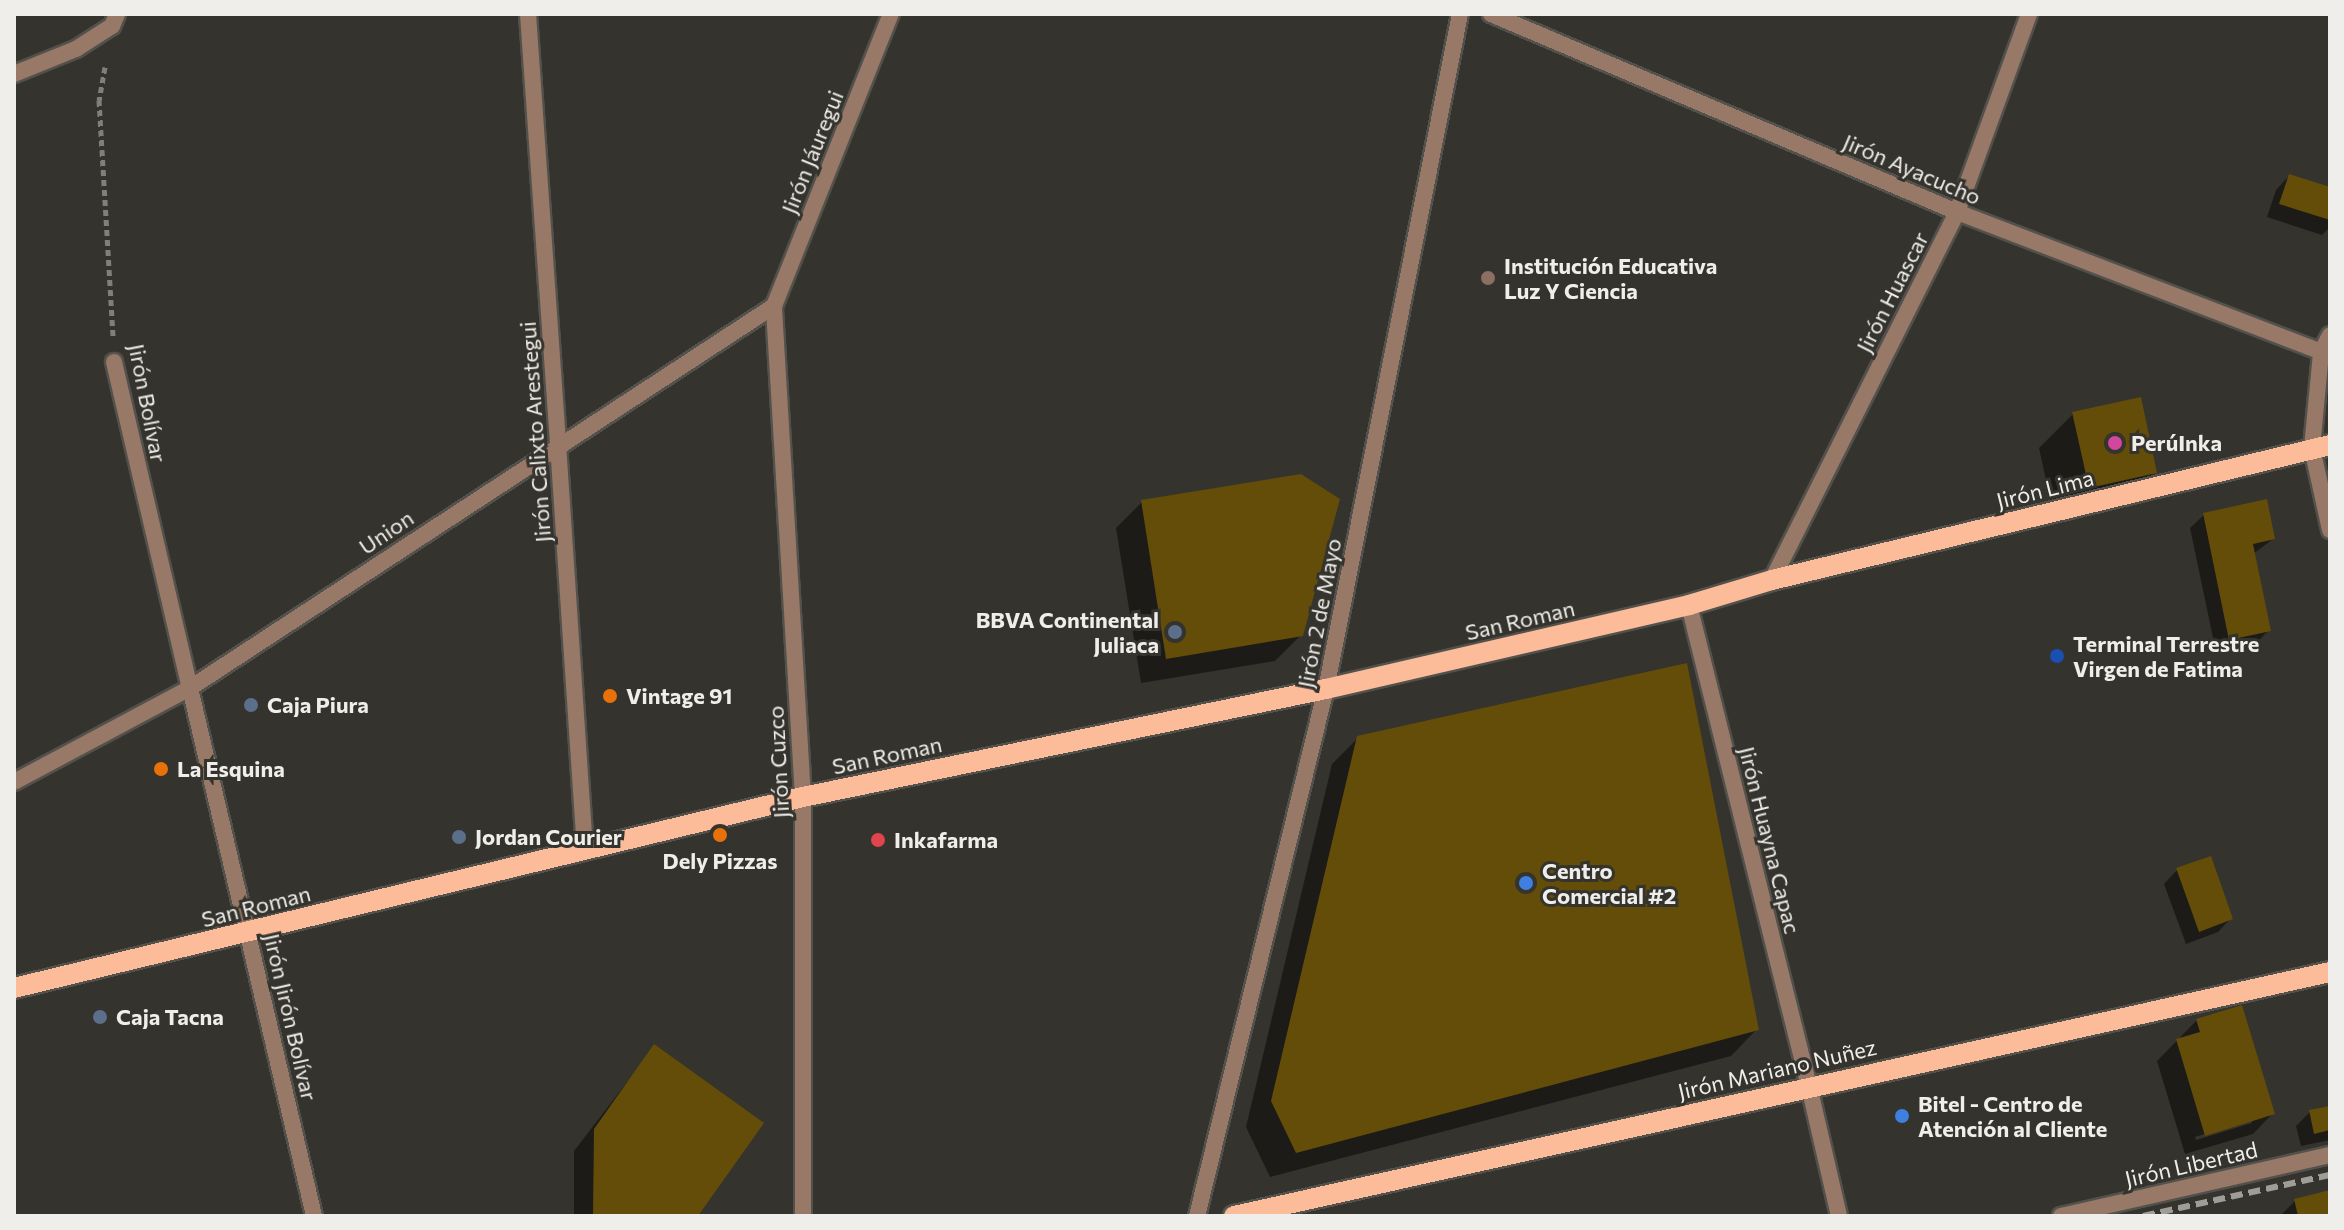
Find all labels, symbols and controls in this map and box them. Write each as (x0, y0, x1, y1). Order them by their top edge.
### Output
street label: Jirón Jáuregui (775, 87, 849, 217)
street label: Jirón Ayacucho (1839, 128, 1985, 210)
street label: Jirón Huascar (1850, 227, 1934, 357)
place label: Institución Educativa Luz Y Ciencia (1504, 252, 1717, 304)
marker: Institución Educativa Luz Y Ciencia (1479, 269, 1497, 287)
street label: Jirón Calixto Arestegui (514, 321, 556, 543)
street label: Jirón Bolívar (124, 341, 172, 465)
place label: PerúInka (2131, 430, 2222, 456)
marker: PerúInka (2106, 434, 2124, 452)
street label: Jirón Lima (1994, 464, 2096, 514)
street label: Union (354, 504, 418, 560)
street label: Jirón 2 de Mayo (1292, 536, 1346, 690)
street label: San Roman (1463, 595, 1577, 645)
place label: BBVA Continental Juliaca (976, 606, 1159, 658)
marker: BBVA Continental Juliaca (1166, 623, 1184, 641)
place label: Terminal Terrestre Virgen de Fatima (2073, 630, 2259, 682)
marker: Terminal Terrestre Virgen de Fatima (2048, 647, 2066, 665)
place label: Vintage 91 (626, 683, 733, 709)
marker: Vintage 91 (601, 687, 619, 705)
place label: Caja Piura (267, 692, 369, 718)
marker: Caja Piura (242, 696, 260, 714)
street label: Jirón Cuzco (762, 705, 794, 819)
street label: San Roman (830, 730, 944, 780)
street label: Jirón Huayna Capac (1734, 744, 1806, 936)
place label: La Esquina (177, 756, 285, 782)
marker: La Esquina (152, 760, 170, 778)
place label: Jordan Courier (475, 824, 622, 850)
marker: Dely Pizzas (711, 826, 729, 844)
place label: Inkafarma (894, 827, 998, 853)
marker: Jordan Courier (450, 828, 468, 846)
marker: Inkafarma (869, 831, 887, 849)
place label: Dely Pizzas (663, 848, 777, 874)
place label: Centro Comercial #2 (1542, 857, 1676, 908)
marker: Centro Comercial #2 (1517, 874, 1535, 892)
street label: San Roman (199, 880, 313, 932)
street label: Jirón Jirón Bolívar (259, 931, 323, 1103)
place label: Caja Tacna (116, 1004, 224, 1030)
marker: Caja Tacna (91, 1008, 109, 1026)
street label: Jirón Mariano Nuñez (1675, 1033, 1879, 1105)
place label: Bitel - Centro de Atención al Cliente (1918, 1090, 2107, 1142)
marker: Bitel - Centro de Atención al Cliente (1893, 1107, 1911, 1125)
street label: Jirón Libertad (2122, 1136, 2260, 1192)

